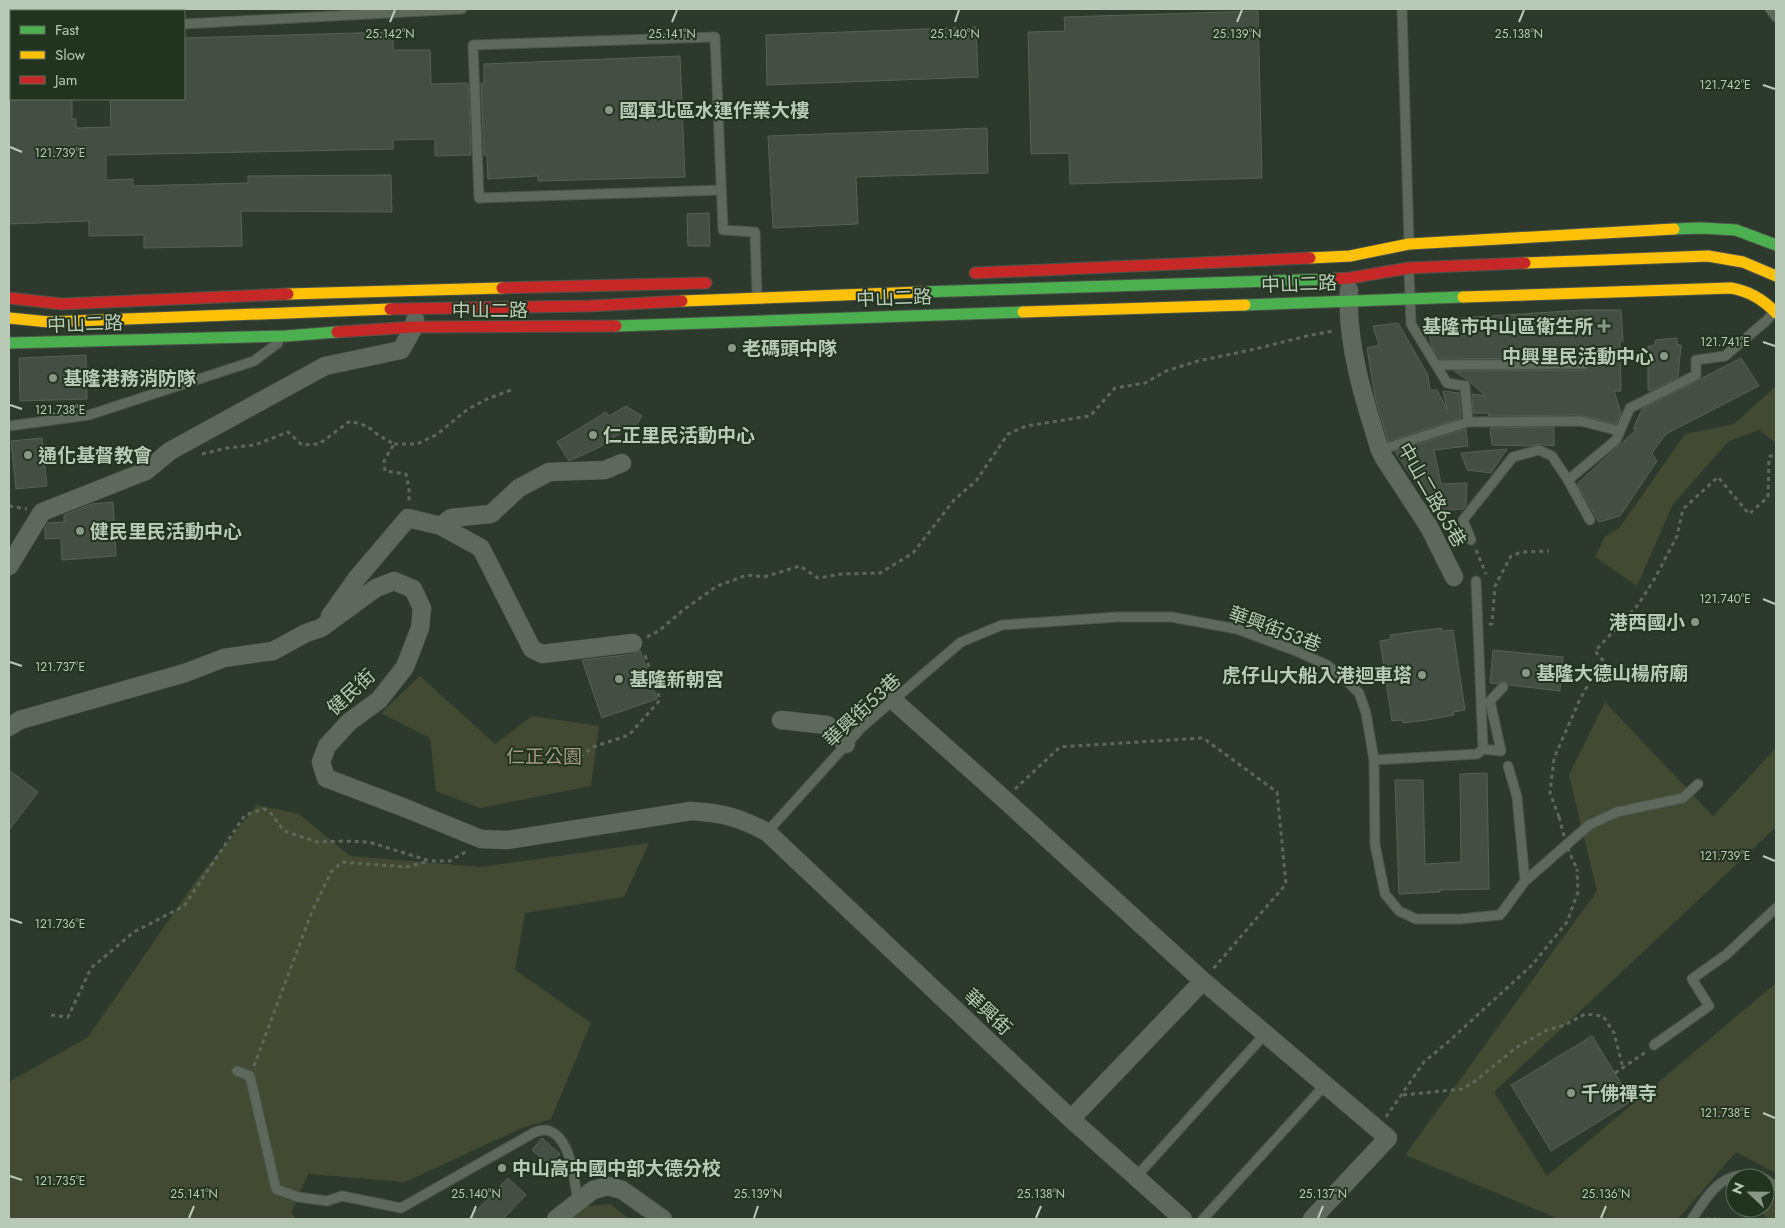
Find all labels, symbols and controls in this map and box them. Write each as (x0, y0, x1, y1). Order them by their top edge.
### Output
legend (10, 10, 185, 100)
text: Fast (55, 19, 79, 41)
text: 25.142°N (365, 25, 415, 43)
text: 25.141°N (648, 25, 696, 43)
text: 25.140°N (930, 25, 980, 43)
text: 25.139°N (1213, 25, 1261, 43)
text: 25.138°N (1495, 25, 1543, 43)
text: Slow (55, 44, 86, 66)
text: Jam (53, 69, 78, 91)
text: 121.742°E (1699, 76, 1751, 94)
place label: 國軍北區水運作業大樓 (619, 97, 809, 124)
marker: 國軍北區水運作業大樓 (603, 104, 615, 116)
text: 121.739°E (35, 144, 85, 162)
street label: 中山二路 (1261, 269, 1337, 299)
street label: 中山二路 (856, 283, 932, 313)
street label: 中山二路 (452, 297, 528, 324)
street label: 中山二路 (47, 309, 123, 339)
place label: 基隆市中山區衛生所 (1422, 313, 1593, 340)
marker: 基隆市中山區衛生所 (1597, 319, 1611, 333)
text: 121.741°E (1700, 333, 1750, 351)
place label: 老碼頭中隊 (742, 335, 837, 362)
marker: 老碼頭中隊 (726, 342, 738, 354)
place label: 中興里民活動中心 (1502, 343, 1654, 370)
marker: 中興里民活動中心 (1658, 350, 1670, 362)
place label: 基隆港務消防隊 (63, 365, 196, 392)
marker: 基隆港務消防隊 (47, 372, 59, 384)
text: 121.738°E (35, 401, 85, 419)
place label: 仁正里民活動中心 (603, 422, 755, 449)
marker: 仁正里民活動中心 (587, 429, 599, 441)
street label: 中山二路65巷 (1391, 438, 1473, 552)
place label: 通化基督教會 (38, 442, 152, 469)
marker: 通化基督教會 (22, 449, 34, 461)
place label: 健民里民活動中心 (90, 518, 242, 545)
marker: 健民里民活動中心 (74, 525, 86, 537)
text: 121.740°E (1699, 590, 1751, 608)
street label: 華興街53巷 (1225, 600, 1325, 658)
place label: 港西國小 (1609, 609, 1685, 636)
marker: 港西國小 (1689, 616, 1701, 628)
text: 121.737°E (35, 658, 85, 676)
place label: 基隆大德山楊府廟 (1536, 660, 1688, 687)
place label: 虎仔山大船入港迴車塔 (1222, 662, 1412, 689)
street label: 健民街 (321, 663, 381, 721)
place label: 基隆新朝宮 (629, 666, 724, 693)
street label: 華興街53巷 (817, 667, 907, 753)
marker: 基隆大德山楊府廟 (1520, 667, 1532, 679)
marker: 虎仔山大船入港迴車塔 (1416, 669, 1428, 681)
marker: 基隆新朝宮 (613, 673, 625, 685)
park label: 仁正公園 (506, 743, 582, 770)
text: 121.739°E (1700, 847, 1750, 865)
text: 121.736°E (35, 915, 85, 933)
street label: 華興街 (958, 983, 1018, 1041)
place label: 千佛禪寺 (1581, 1080, 1657, 1107)
marker: 千佛禪寺 (1565, 1087, 1577, 1099)
text: 121.738°E (1700, 1104, 1750, 1122)
place label: 中山高中國中部大德分校 (512, 1155, 721, 1182)
marker: 中山高中國中部大德分校 (496, 1162, 508, 1174)
north arrow (1725, 1168, 1775, 1218)
text: 121.735°E (35, 1172, 85, 1190)
text: N (1727, 1179, 1749, 1197)
text: 25.141°N (170, 1185, 218, 1203)
text: 25.140°N (451, 1185, 501, 1203)
text: 25.139°N (734, 1185, 782, 1203)
text: 25.138°N (1017, 1185, 1065, 1203)
text: 25.137°N (1299, 1185, 1347, 1203)
text: 25.136°N (1582, 1185, 1630, 1203)

